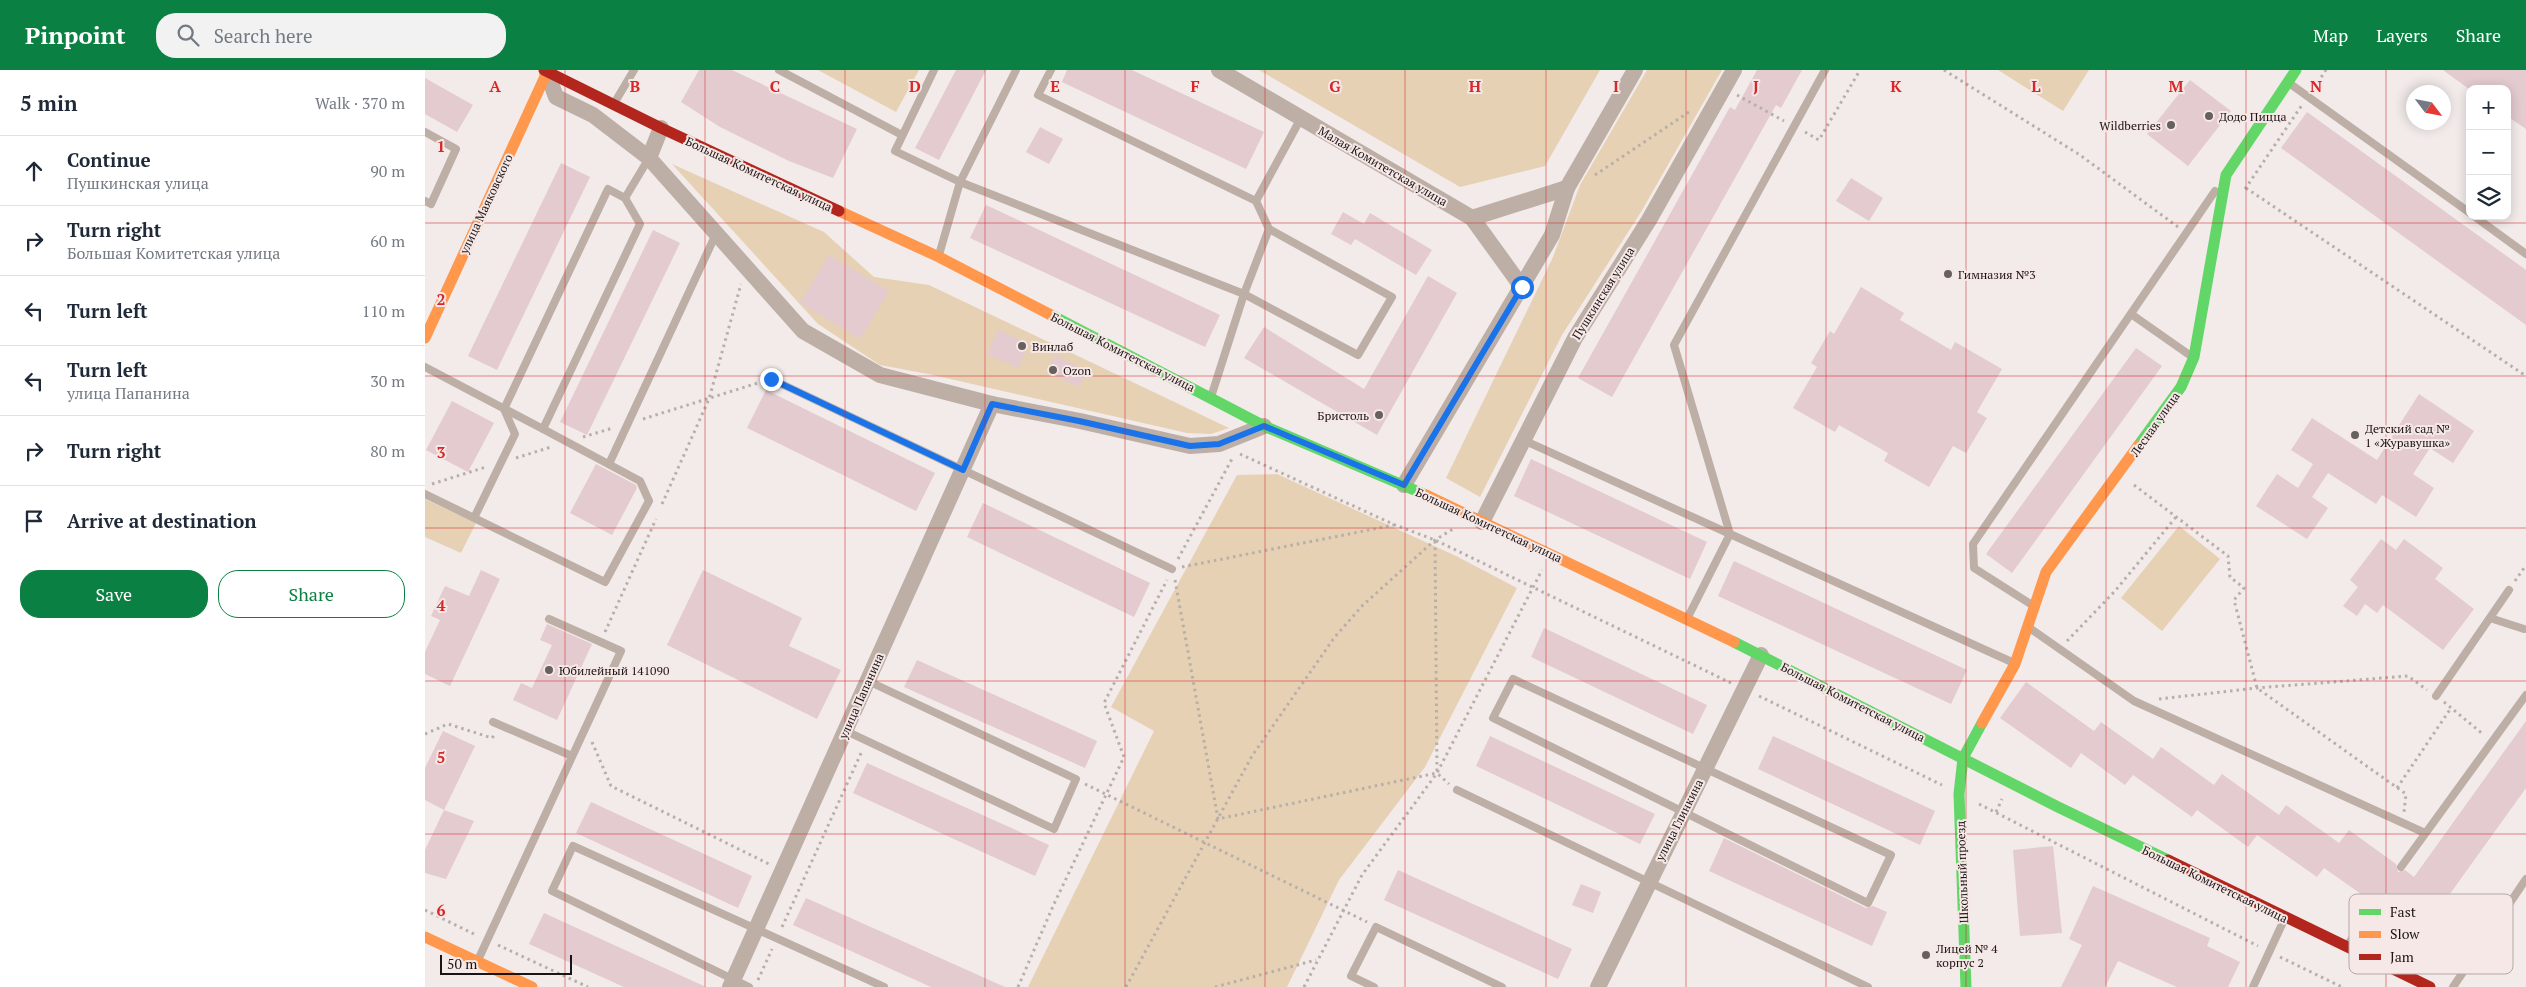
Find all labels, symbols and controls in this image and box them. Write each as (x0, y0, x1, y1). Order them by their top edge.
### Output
search box (156, 13, 506, 58)
text: Pinpoint (25, 19, 126, 51)
icon: search (174, 21, 202, 49)
text: Search here (214, 23, 312, 48)
text: Map (2313, 23, 2348, 47)
text: Layers (2376, 23, 2428, 47)
text: Share (2456, 23, 2501, 47)
text: A (489, 75, 501, 97)
text: B (630, 75, 640, 97)
text: C (770, 75, 780, 97)
text: D (909, 75, 921, 97)
text: E (1050, 75, 1060, 97)
text: F (1190, 75, 1200, 97)
text: G (1329, 75, 1341, 97)
text: H (1469, 75, 1481, 97)
text: I (1613, 75, 1619, 97)
text: J (1753, 75, 1759, 97)
text: K (1890, 75, 1902, 97)
text: L (2031, 75, 2041, 97)
text: M (2169, 75, 2184, 97)
text: N (2310, 75, 2322, 97)
north arrow (2406, 85, 2451, 130)
map controls (2466, 85, 2511, 220)
button: + (2466, 85, 2511, 130)
text: 5 min (20, 89, 77, 117)
text: Walk · 370 m (315, 92, 405, 114)
place label: Додо Пицца (2219, 109, 2287, 124)
marker: Додо Пицца (2203, 110, 2215, 122)
place label: Wildberries (2099, 118, 2161, 133)
marker: Wildberries (2165, 119, 2177, 131)
street label: Малая Комитетская улица (1316, 123, 1450, 209)
button: − (2466, 130, 2511, 175)
street label: Большая Комитетская улица (683, 133, 835, 215)
text: 1 (436, 135, 446, 157)
text: Continue (67, 147, 151, 172)
street label: улица Маяковского (456, 151, 516, 257)
icon: ahead (20, 157, 48, 185)
text: 90 m (370, 160, 405, 182)
text: Пушкинская улица (67, 172, 209, 194)
button: layers (2466, 175, 2511, 220)
text: Turn right (67, 217, 161, 242)
icon: right (20, 227, 48, 255)
text: 60 m (370, 230, 405, 252)
text: Большая Комитетская улица (67, 242, 280, 264)
street label: Пушкинская улица (1568, 244, 1638, 342)
place label: Гимназия №3 (1958, 267, 2036, 282)
marker: Гимназия №3 (1942, 268, 1954, 280)
route start (1511, 276, 1534, 299)
text: 2 (436, 288, 446, 310)
icon: left (20, 297, 48, 325)
text: Turn left (67, 298, 148, 323)
text: 110 m (362, 300, 405, 322)
street label: Большая Комитетская улица (1048, 309, 1198, 395)
place label: Винлаб (1032, 339, 1073, 354)
marker: Винлаб (1016, 340, 1028, 352)
text: Turn left (67, 357, 148, 382)
place label: Ozon (1063, 363, 1091, 378)
marker: Ozon (1047, 364, 1059, 376)
icon: left (20, 367, 48, 395)
route end (760, 368, 783, 391)
text: 30 m (370, 370, 405, 392)
text: улица Папанина (67, 382, 190, 404)
street label: Лесная улица (2127, 389, 2183, 460)
place label: Бристоль (1317, 408, 1369, 423)
marker: Бристоль (1373, 409, 1385, 421)
place label: Детский сад № 1 «Журавушка» (2365, 421, 2450, 450)
marker: Детский сад № 1 «Журавушка» (2349, 429, 2361, 441)
icon: right (20, 437, 48, 465)
text: Turn right (67, 438, 161, 463)
text: 80 m (370, 440, 405, 462)
text: 3 (436, 441, 446, 463)
street label: Большая Комитетская улица (1413, 484, 1565, 566)
icon: arrive (20, 507, 48, 535)
text: Arrive at destination (67, 508, 256, 533)
button: Save (20, 570, 208, 618)
button: Share (218, 570, 405, 618)
text: 4 (436, 594, 446, 616)
street label: улица Папанина (835, 651, 887, 742)
street label: Большая Комитетская улица (1778, 659, 1928, 745)
place label: Юбилейный 141090 (559, 663, 669, 678)
marker: Юбилейный 141090 (543, 664, 555, 676)
text: 5 (436, 746, 446, 768)
street label: улица Глинкина (1651, 777, 1706, 864)
street label: Школьный проезд (1953, 820, 1971, 923)
street label: Большая Комитетская улица (2140, 842, 2290, 926)
legend (2349, 894, 2513, 974)
text: 6 (436, 899, 446, 921)
text: Fast (2390, 902, 2417, 921)
text: Slow (2390, 924, 2420, 943)
place label: Лицей № 4 корпус 2 (1935, 941, 1998, 970)
text: Jam (2390, 947, 2414, 966)
marker: Лицей № 4 корпус 2 (1920, 949, 1932, 961)
scale bar (440, 952, 573, 975)
text: 50 m (447, 954, 477, 973)

